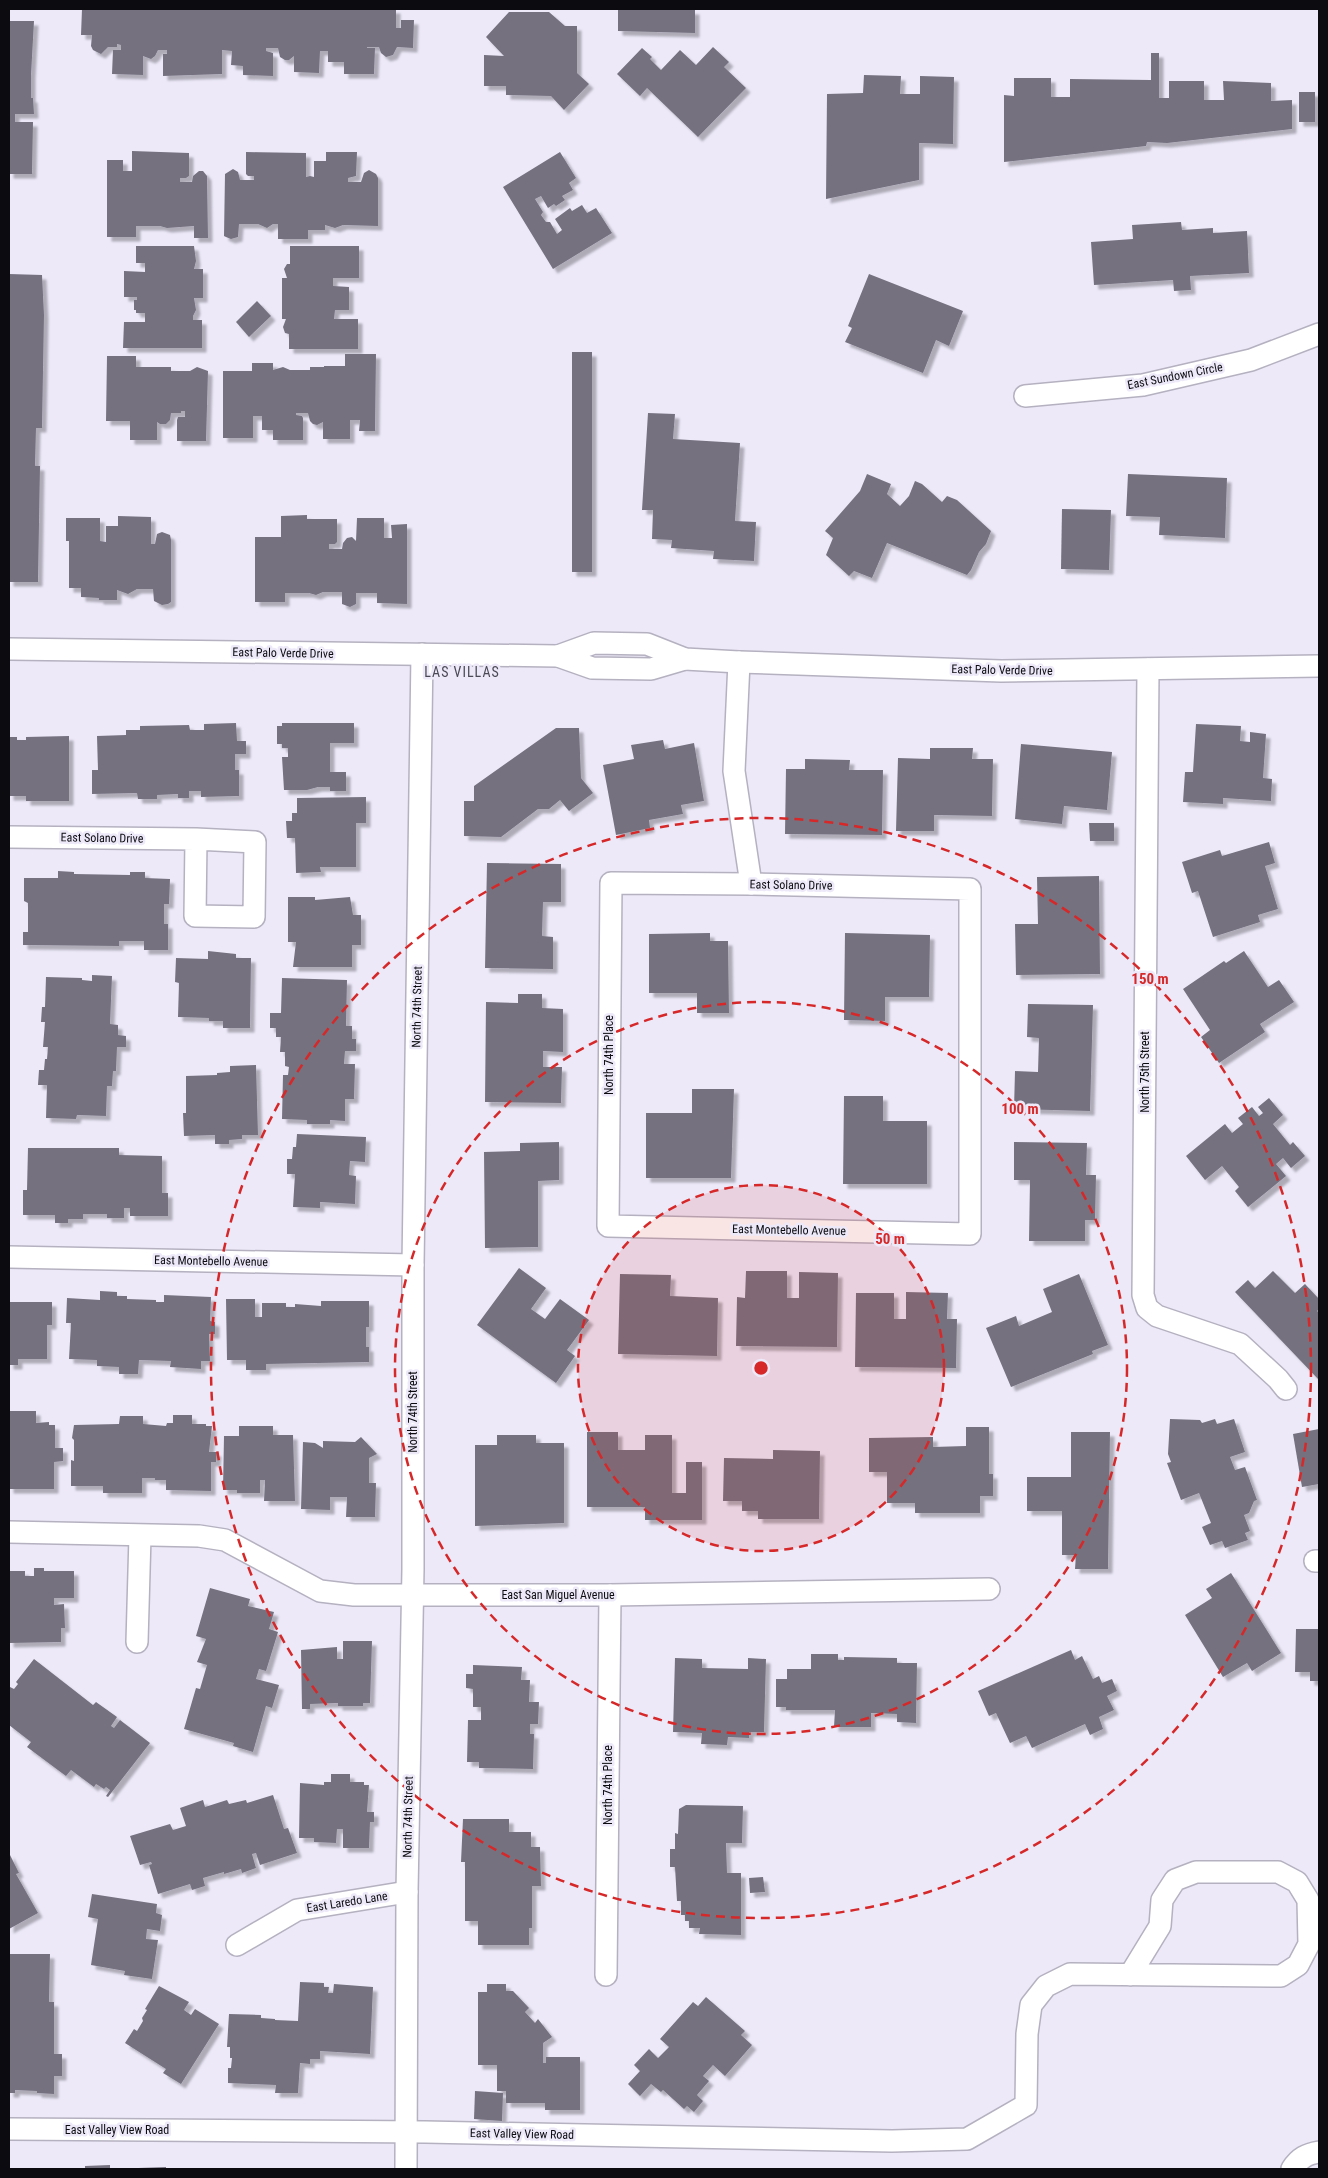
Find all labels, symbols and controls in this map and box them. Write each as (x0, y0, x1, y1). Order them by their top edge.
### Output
street label: East Sundown Circle (1126, 360, 1224, 392)
street label: East Palo Verde Drive (232, 645, 334, 661)
street label: East Palo Verde Drive (951, 662, 1053, 678)
district label: LAS VILLAS (424, 664, 500, 680)
street label: East Solano Drive (60, 830, 144, 846)
street label: East Solano Drive (749, 877, 833, 893)
street label: North 74th Street (409, 966, 425, 1048)
text: 150 m (1131, 970, 1169, 988)
street label: North 74th Place (602, 1015, 616, 1095)
street label: North 75th Street (1138, 1031, 1152, 1113)
text: 100 m (1001, 1100, 1039, 1118)
street label: East Montebello Avenue (732, 1222, 846, 1238)
text: 50 m (875, 1230, 905, 1248)
street label: East Montebello Avenue (154, 1253, 268, 1269)
centre of rings (752, 1359, 770, 1377)
street label: North 74th Street (406, 1371, 420, 1453)
street label: East San Miguel Avenue (501, 1588, 615, 1602)
street label: North 74th Place (601, 1745, 615, 1825)
street label: North 74th Street (400, 1776, 416, 1858)
street label: East Laredo Lane (306, 1889, 389, 1915)
street label: East Valley View Road (65, 2123, 169, 2137)
street label: East Valley View Road (470, 2126, 574, 2142)

